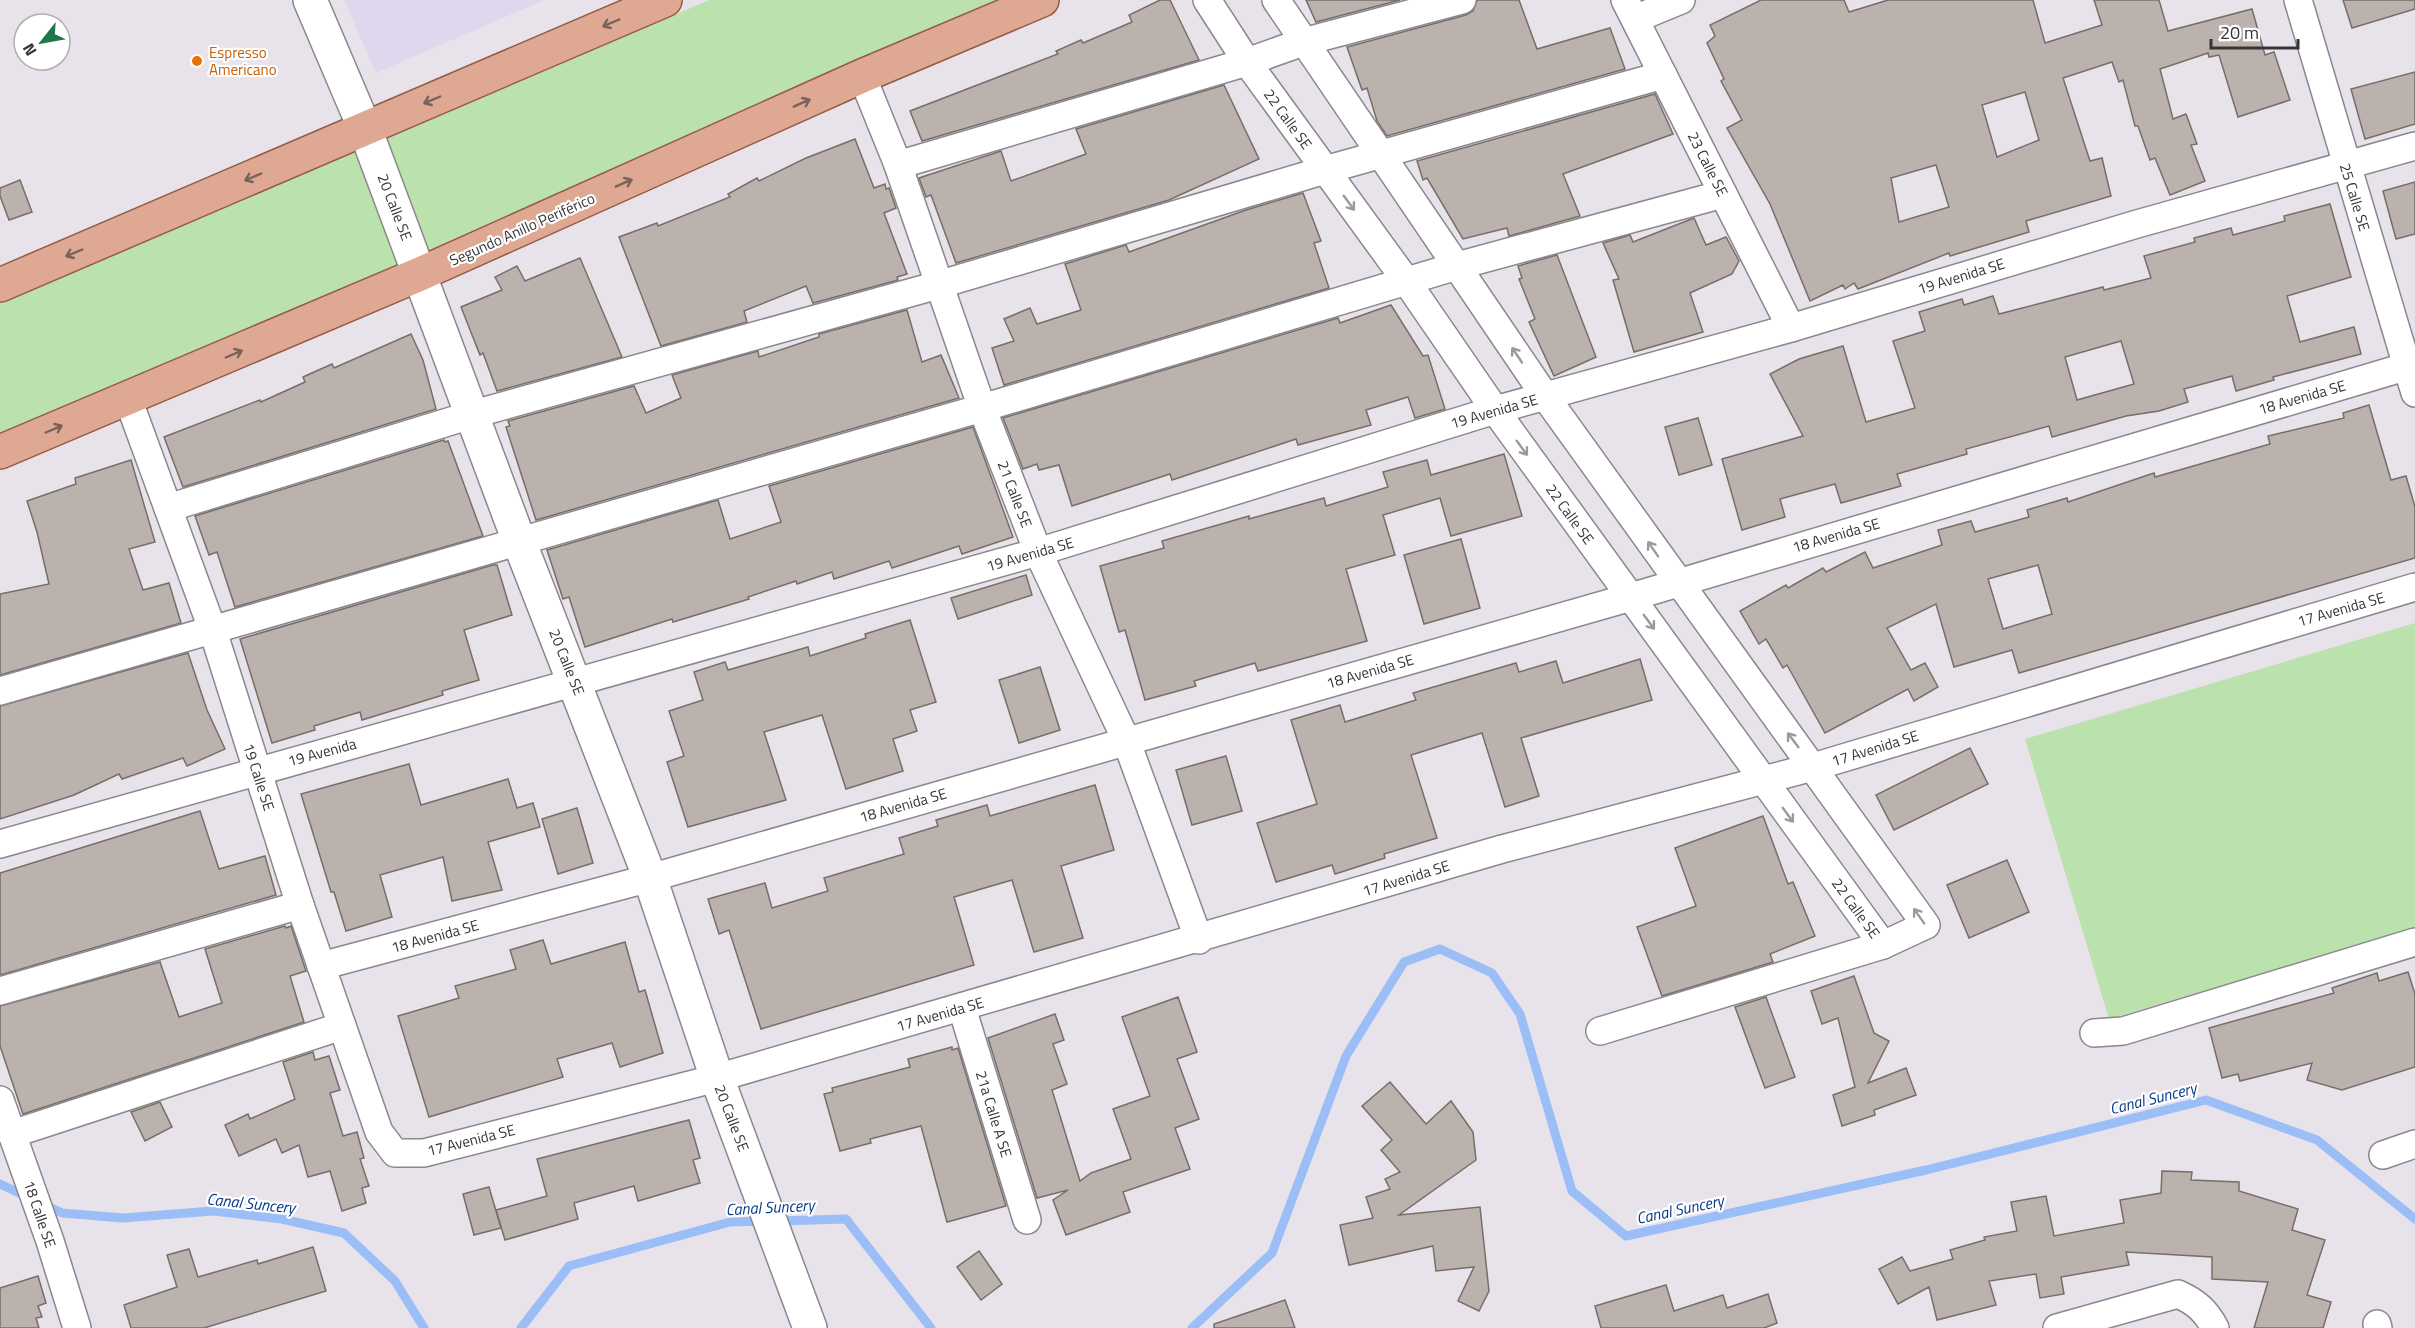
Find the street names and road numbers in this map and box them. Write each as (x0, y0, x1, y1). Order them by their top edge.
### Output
street label: 22 Calle SE (1258, 84, 1318, 154)
street label: 23 Calle SE (1682, 128, 1734, 200)
street label: 25 Calle SE (2334, 160, 2376, 234)
street label: 20 Calle SE (372, 170, 418, 244)
street label: Segundo Anillo Periférico (446, 187, 599, 271)
street label: 19 Avenida SE (1915, 252, 2007, 300)
street label: 18 Avenida SE (2256, 374, 2348, 420)
street label: 19 Avenida SE (1448, 388, 1540, 434)
street label: 21 Calle SE (992, 457, 1038, 531)
street label: 22 Calle SE (1540, 479, 1600, 549)
street label: 18 Avenida SE (1790, 512, 1882, 558)
street label: 19 Avenida SE (984, 531, 1076, 577)
street label: 17 Avenida SE (2295, 586, 2387, 632)
street label: 20 Calle SE (543, 625, 591, 699)
street label: 18 Avenida SE (1324, 648, 1416, 694)
street label: 17 Avenida SE (1829, 724, 1921, 772)
street label: 19 Avenida (285, 732, 359, 772)
street label: 19 Calle SE (237, 740, 281, 814)
street label: 18 Avenida SE (857, 782, 949, 828)
street label: 17 Avenida SE (1360, 854, 1452, 902)
street label: 22 Calle SE (1826, 873, 1886, 943)
street label: 18 Avenida SE (389, 913, 481, 959)
street label: 17 Avenida SE (894, 991, 986, 1037)
street label: 21a Calle A SE (970, 1068, 1018, 1160)
street label: 20 Calle SE (709, 1081, 755, 1155)
street label: 17 Avenida SE (425, 1118, 517, 1162)
street label: 18 Calle SE (18, 1177, 62, 1251)

